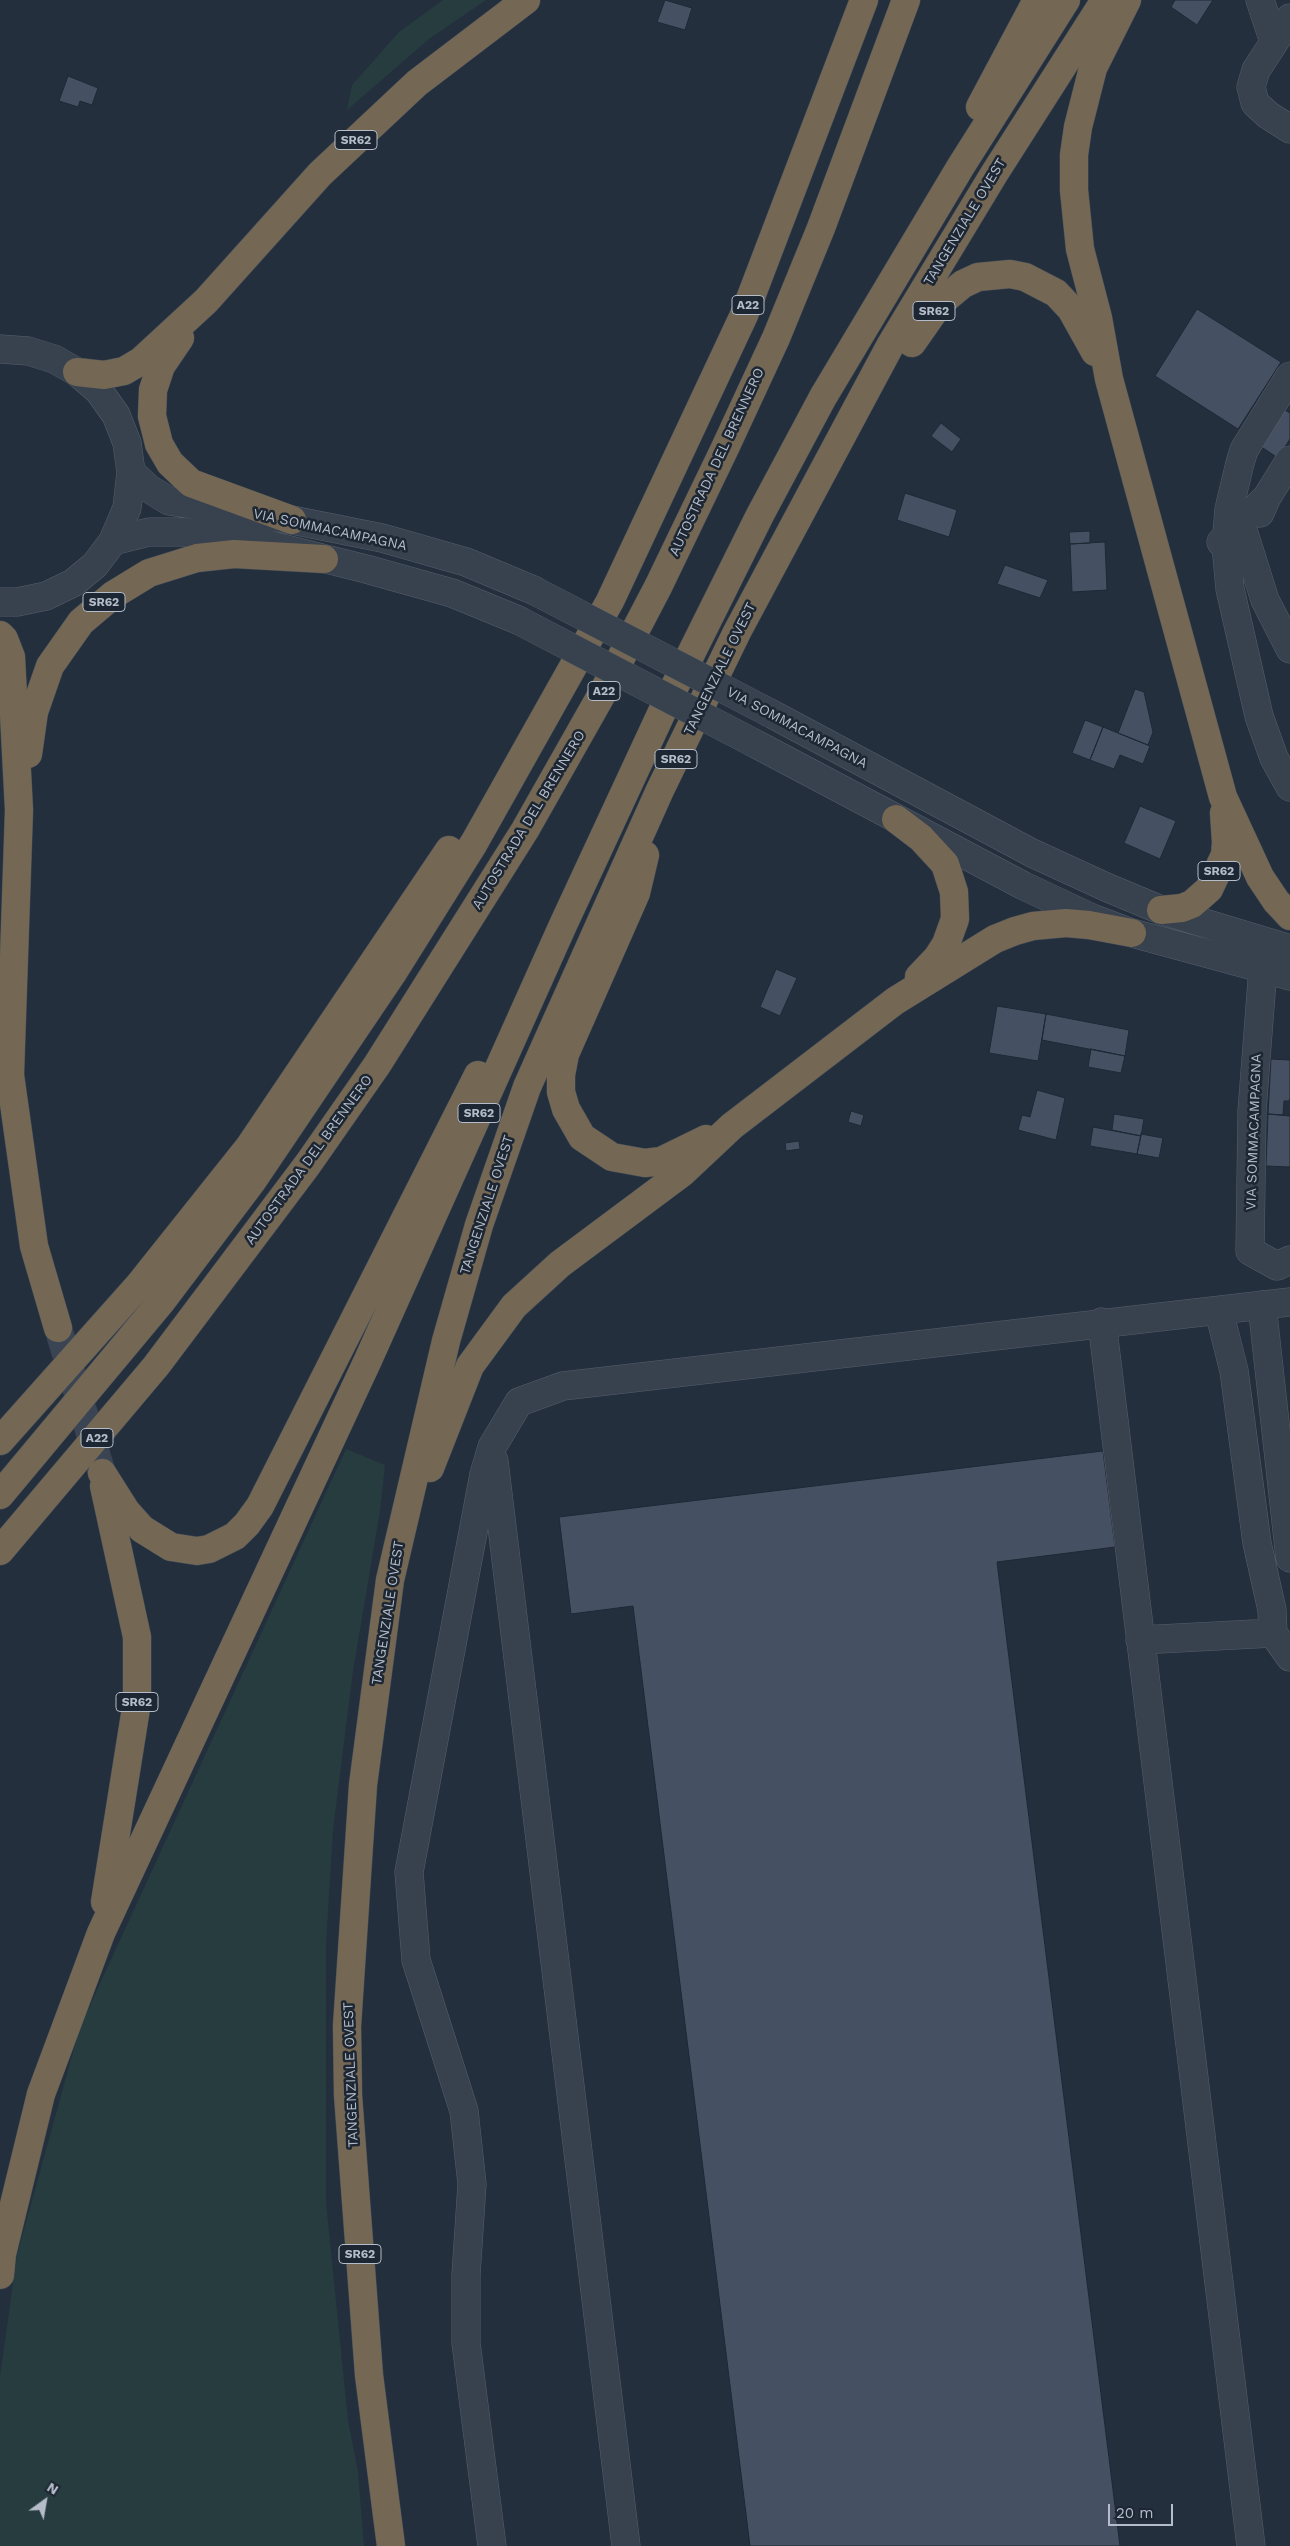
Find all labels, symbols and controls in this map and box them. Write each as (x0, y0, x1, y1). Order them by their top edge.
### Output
road number: SR62 (335, 130, 377, 150)
street label: TANGENZIALE OVEST (920, 155, 1010, 289)
road number: A22 (732, 296, 764, 314)
road number: SR62 (913, 302, 955, 321)
street label: AUTOSTRADA DEL BRENNERO (666, 365, 768, 559)
street label: VIA SOMMACAMPAGNA (252, 505, 408, 555)
road number: SR62 (83, 592, 125, 612)
street label: TANGENZIALE OVEST (681, 600, 759, 738)
road number: A22 (588, 681, 620, 700)
street label: VIA SOMMACAMPAGNA (724, 684, 870, 772)
street label: AUTOSTRADA DEL BRENNERO (469, 728, 589, 912)
road number: SR62 (655, 750, 697, 769)
road number: SR62 (1198, 861, 1240, 880)
street label: VIA SOMMACAMPAGNA (1243, 1053, 1265, 1211)
street label: AUTOSTRADA DEL BRENNERO (242, 1072, 376, 1248)
road number: SR62 (458, 1104, 500, 1122)
street label: TANGENZIALE OVEST (457, 1133, 517, 1277)
road number: A22 (81, 1429, 113, 1448)
street label: TANGENZIALE OVEST (368, 1540, 408, 1686)
road number: SR62 (116, 1692, 158, 1711)
street label: TANGENZIALE OVEST (340, 2002, 362, 2148)
road number: SR62 (339, 2244, 381, 2264)
north arrow (20, 2476, 70, 2526)
text: N (44, 2479, 62, 2498)
scale bar (1110, 2494, 1175, 2526)
text: 20 m (1116, 2504, 1154, 2522)

